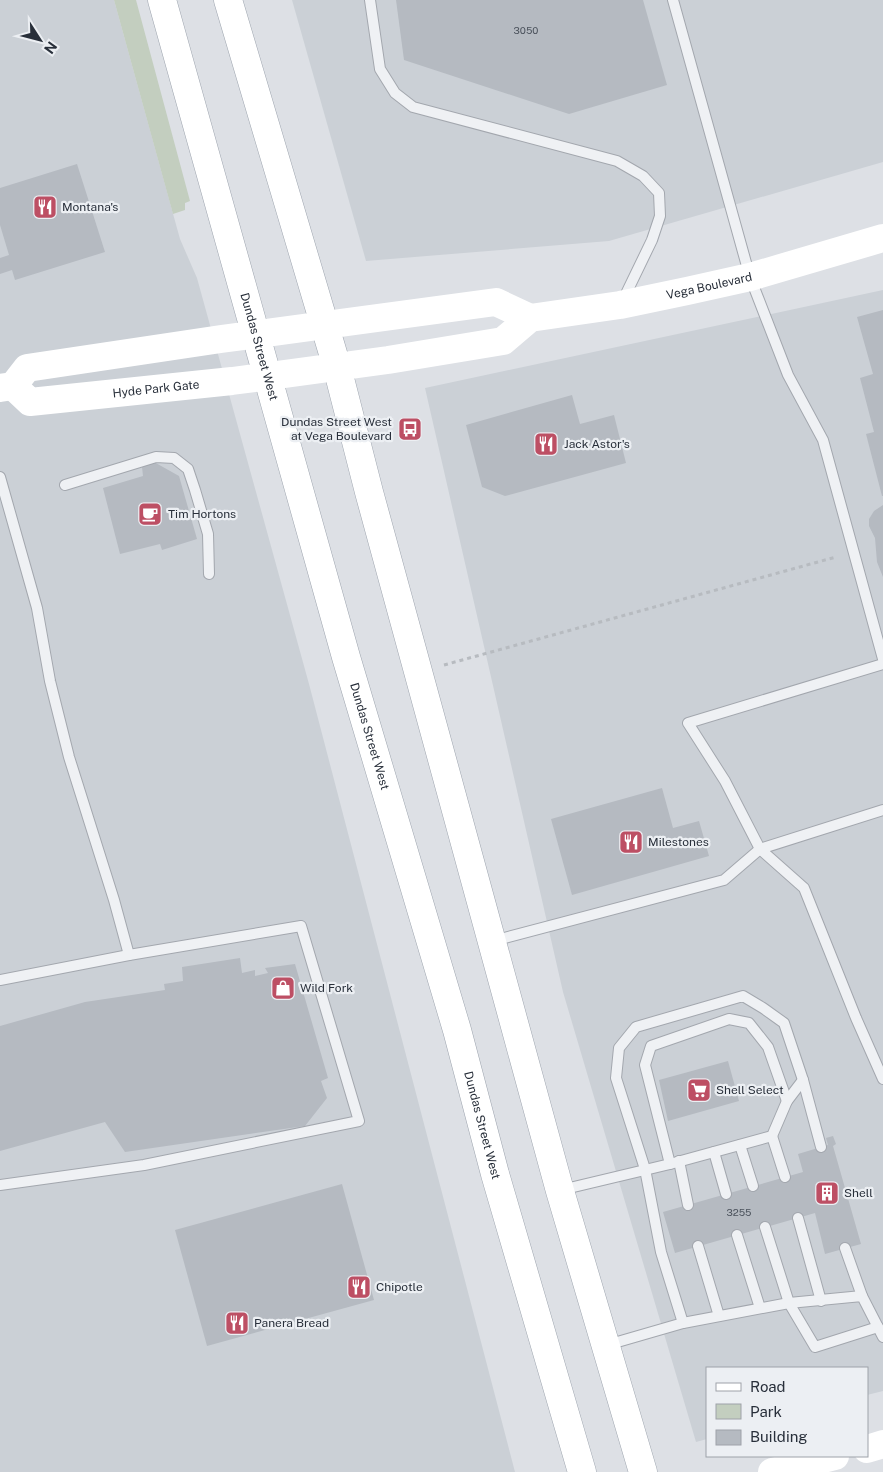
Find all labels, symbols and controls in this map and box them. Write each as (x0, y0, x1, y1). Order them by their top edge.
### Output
north arrow (15, 15, 65, 65)
house number: 3050 (514, 24, 538, 36)
text: N (41, 39, 60, 57)
restaurant icon: Montana's (32, 194, 58, 220)
place label: Montana's (62, 200, 118, 214)
street label: Vega Boulevard (665, 270, 753, 302)
street label: Dundas Street West (237, 291, 281, 402)
street label: Hyde Park Gate (112, 377, 200, 400)
place label: Dundas Street West at Vega Boulevard (281, 415, 392, 443)
bus stop icon: Dundas Street West at Vega Boulevard (397, 416, 423, 442)
restaurant icon: Jack Astor's (533, 431, 559, 457)
place label: Jack Astor's (564, 437, 630, 451)
cafe icon: Tim Hortons (137, 501, 163, 527)
place label: Tim Hortons (168, 507, 236, 521)
street label: Dundas Street West (347, 681, 392, 792)
restaurant icon: Milestones (618, 829, 644, 855)
place label: Milestones (648, 835, 709, 849)
shop icon: Wild Fork (270, 975, 296, 1001)
place label: Wild Fork (300, 981, 353, 995)
street label: Dundas Street West (461, 1070, 503, 1181)
supermarket icon: Shell Select (686, 1077, 712, 1103)
place label: Shell Select (716, 1083, 784, 1097)
building icon: Shell (814, 1180, 840, 1206)
place label: Shell (844, 1186, 873, 1200)
house number: 3255 (726, 1206, 752, 1218)
restaurant icon: Chipotle (346, 1274, 372, 1300)
place label: Chipotle (376, 1280, 423, 1294)
restaurant icon: Panera Bread (224, 1310, 250, 1336)
place label: Panera Bread (254, 1316, 329, 1330)
legend (706, 1367, 868, 1457)
text: Road (750, 1378, 786, 1395)
text: Park (750, 1403, 782, 1420)
text: Building (750, 1428, 808, 1445)

